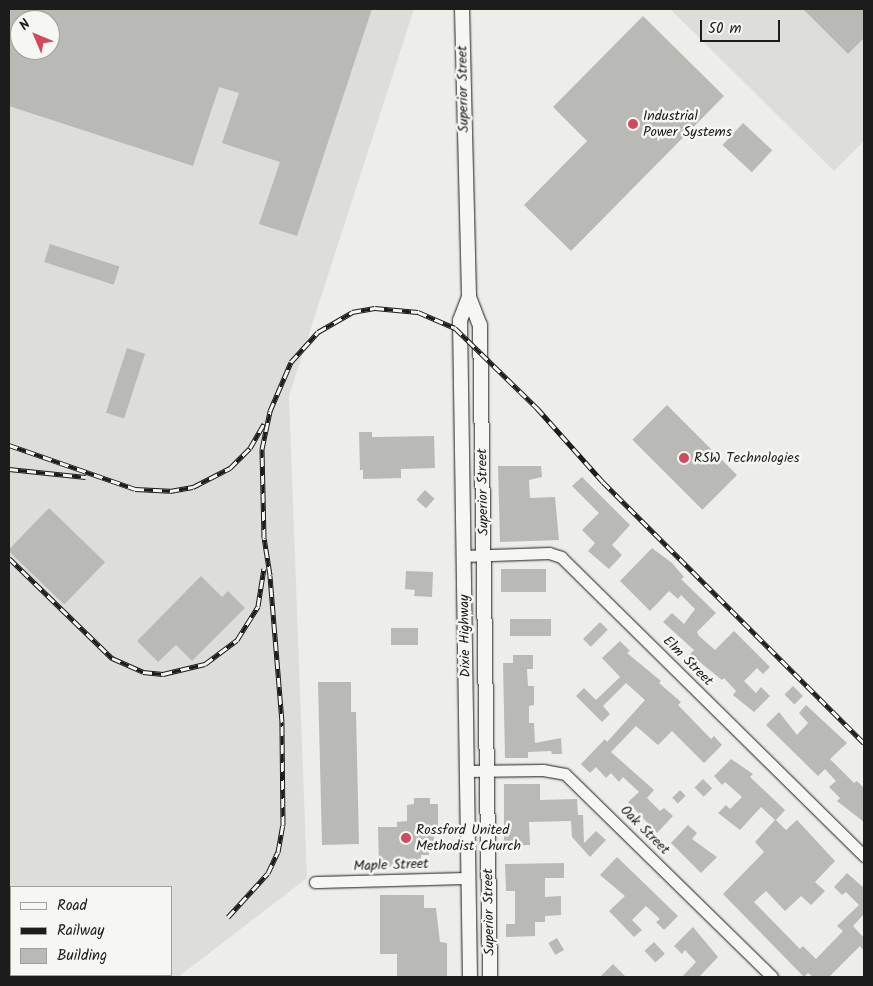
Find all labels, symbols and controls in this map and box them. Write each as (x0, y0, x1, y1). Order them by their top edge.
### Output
north arrow (10, 10, 60, 60)
scale bar (703, 10, 783, 42)
text: N (14, 14, 36, 36)
text: 50 m (708, 17, 742, 41)
street label: Superior Street (454, 45, 472, 133)
place label: Industrial Power Systems (643, 108, 732, 140)
marker: Industrial Power Systems (627, 118, 639, 130)
street label: Superior Street (474, 448, 492, 536)
place label: RSW Technologies (694, 450, 800, 466)
marker: RSW Technologies (678, 452, 690, 464)
street label: Dixie Highway (456, 594, 474, 678)
street label: Elm Street (659, 632, 717, 690)
street label: Oak Street (617, 802, 673, 858)
place label: Rossford United Methodist Church (416, 822, 521, 854)
marker: Rossford United Methodist Church (400, 832, 412, 844)
street label: Maple Street (353, 855, 429, 875)
street label: Superior Street (480, 868, 498, 956)
legend (10, 886, 172, 976)
text: Road (57, 894, 87, 918)
text: Railway (57, 919, 104, 943)
text: Building (57, 944, 107, 968)

